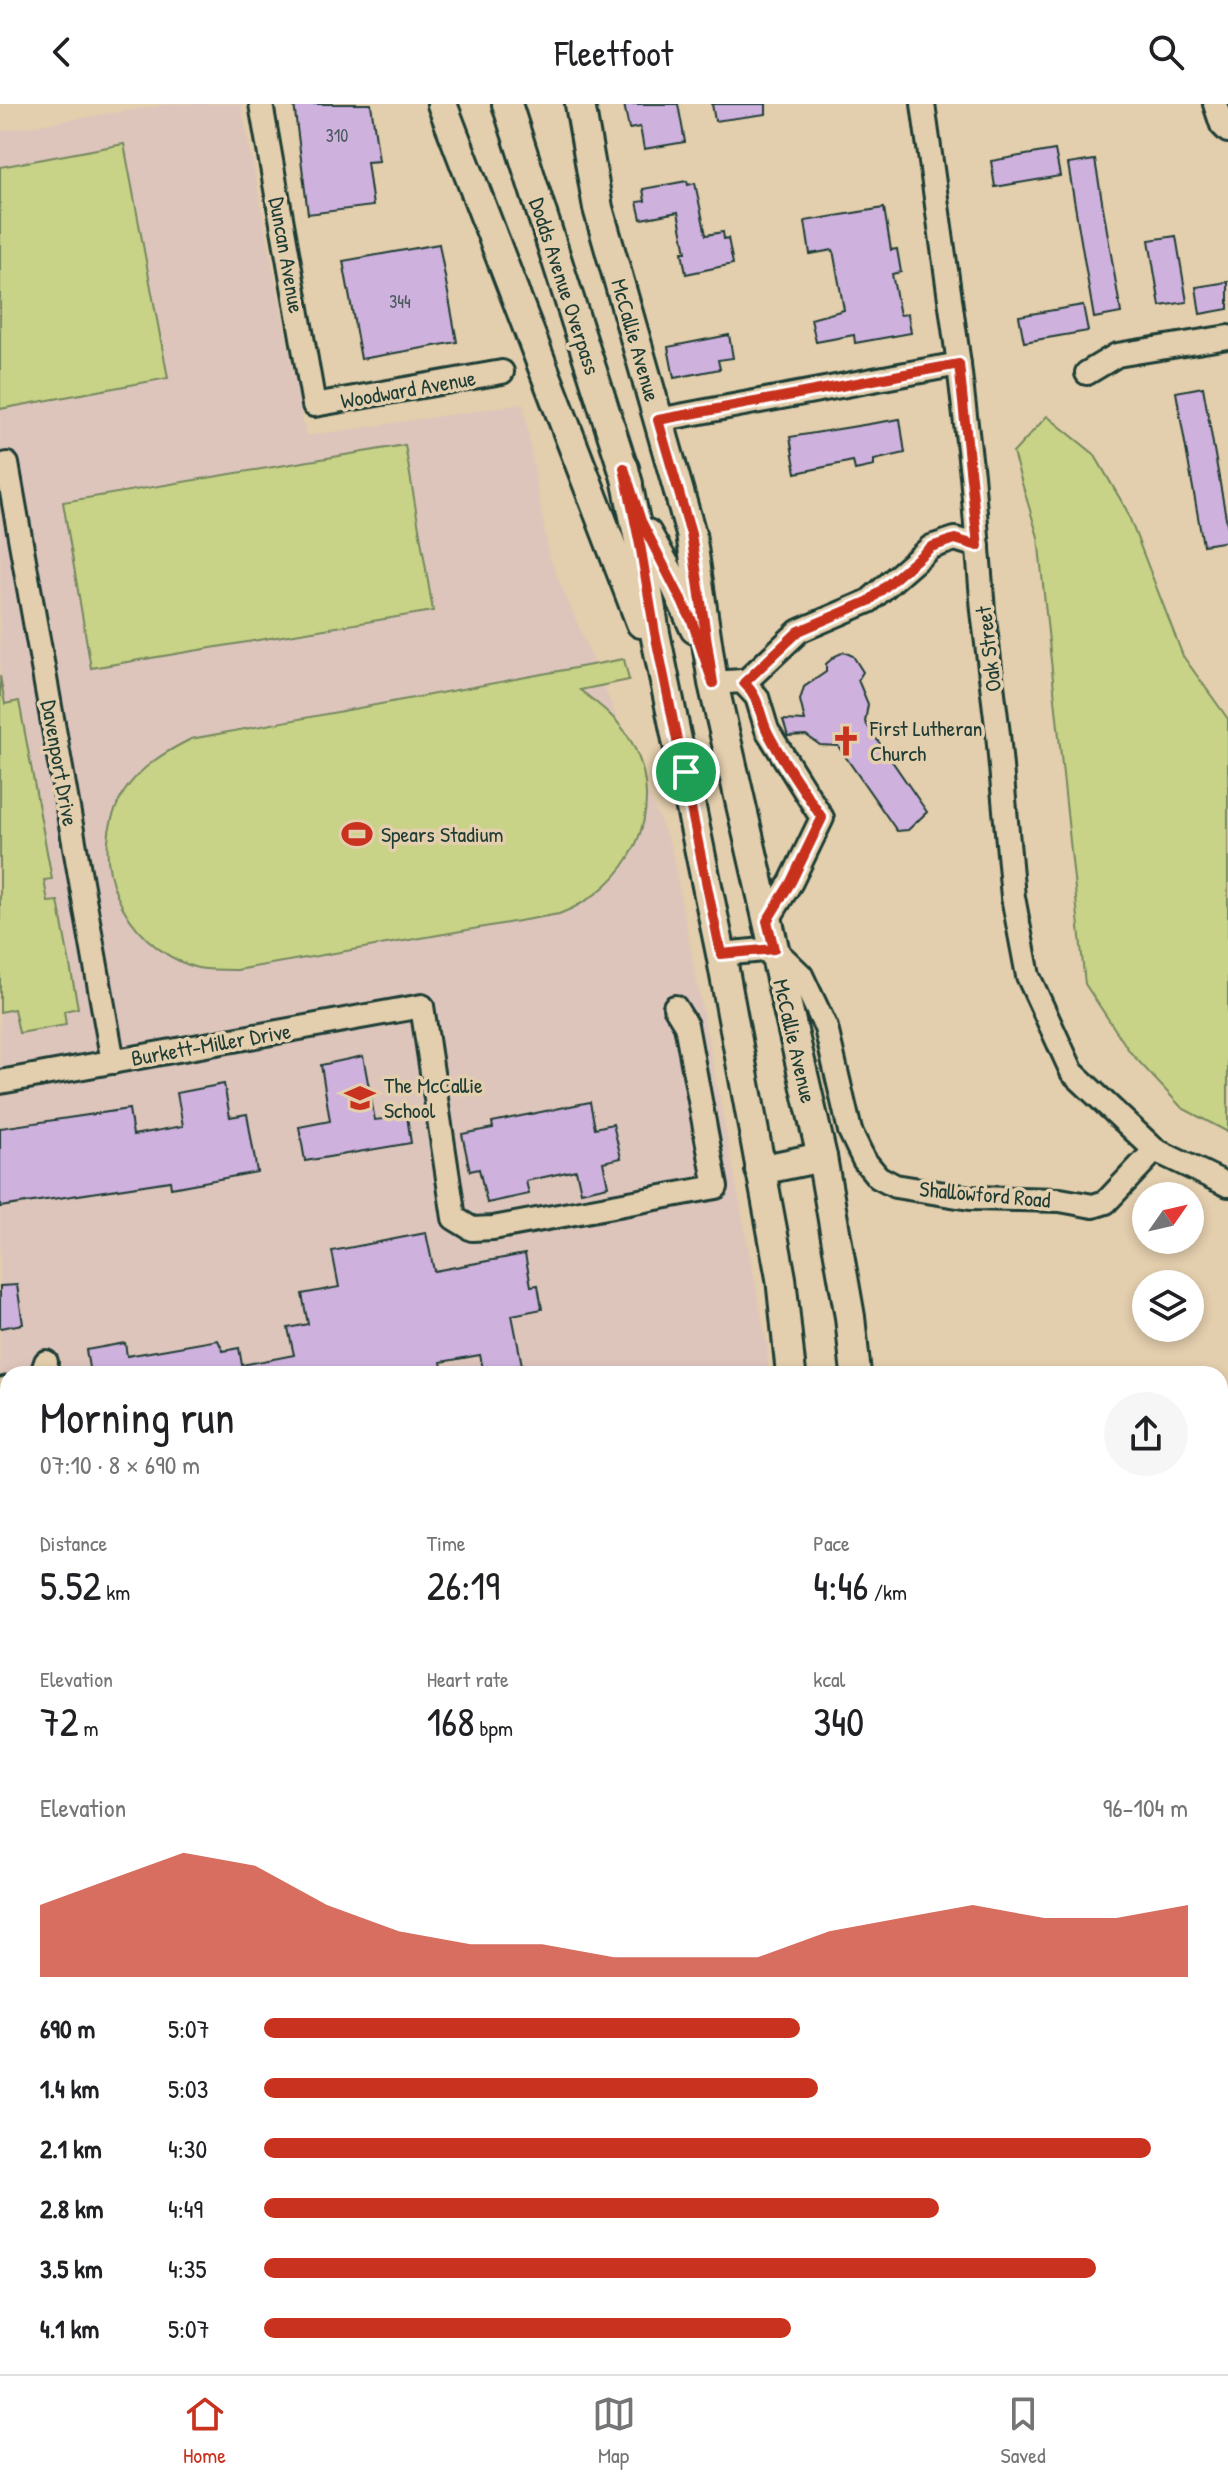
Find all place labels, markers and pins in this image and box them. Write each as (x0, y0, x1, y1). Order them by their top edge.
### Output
place label: First Lutheran Church (869, 713, 982, 768)
church icon: First Lutheran Church (829, 724, 863, 758)
pin (652, 738, 720, 806)
sports icon: Spears Stadium (340, 817, 374, 851)
place label: Spears Stadium (381, 819, 503, 849)
place label: The McCallie School (384, 1070, 483, 1125)
school or university icon: The McCallie School (343, 1081, 377, 1115)

